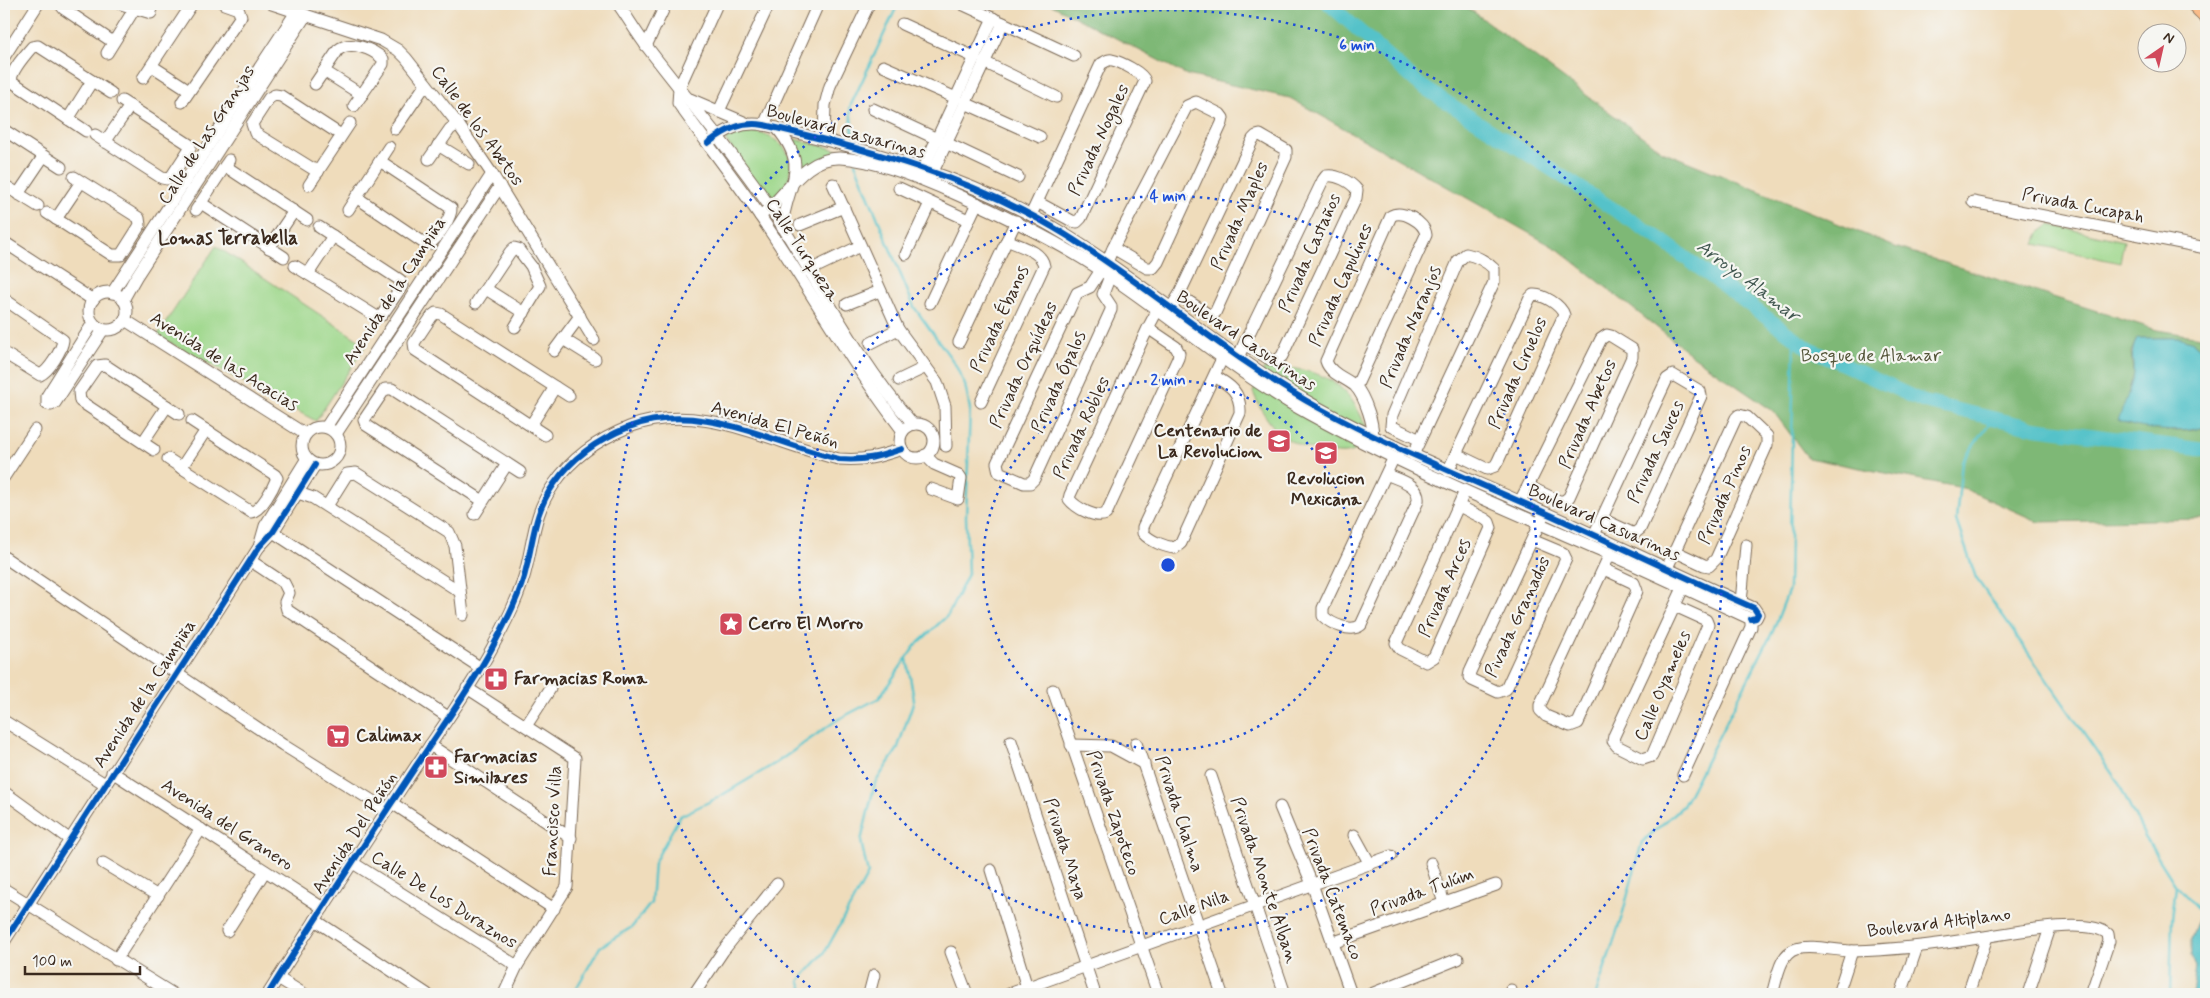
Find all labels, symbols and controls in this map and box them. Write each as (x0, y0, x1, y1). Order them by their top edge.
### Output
north arrow (2138, 22, 2188, 72)
text: N (2160, 28, 2178, 48)
text: 6 min (1339, 36, 1375, 56)
street label: Calle de Las Granjas (153, 61, 261, 209)
street label: Calle de los Abetos (425, 61, 529, 191)
street label: Privada Nogales (1063, 80, 1136, 200)
street label: Boulevard Casuarinas (764, 99, 928, 165)
street label: Privada Maples (1205, 158, 1275, 274)
street label: Privada Cucapah (2020, 182, 2146, 230)
text: 4 min (1150, 187, 1186, 207)
street label: Privada Castaños (1273, 190, 1347, 316)
street label: Calle Turqueza (760, 194, 844, 306)
street label: Avenida de la Campiña (338, 212, 452, 370)
street label: Privada Capulines (1303, 220, 1379, 350)
district label: Lomas Terrabella (158, 226, 298, 251)
water label: Arroyo Alamar (1691, 234, 1807, 330)
street label: Privada Ébanos (965, 262, 1035, 376)
street label: Privada Naranjos (1374, 262, 1448, 392)
street label: Boulevard Casuarinas (1171, 285, 1321, 397)
street label: Privada Orquídeas (984, 298, 1064, 432)
street label: Avenida de las Acacias (145, 307, 303, 417)
street label: Privada Ciruelos (1483, 313, 1553, 433)
street label: Privada Ópalos (1026, 327, 1092, 437)
park label: Bosque de Alamar (1801, 344, 1942, 368)
street label: Privada Abetos (1553, 355, 1623, 473)
text: 2 min (1150, 371, 1186, 391)
street label: Privada Robles (1048, 373, 1116, 483)
street label: Avenida El Peñón (708, 395, 842, 455)
street label: Privada Sauces (1622, 397, 1690, 507)
place label: Centenario de La Revolucion (1153, 419, 1263, 464)
school or university icon: Centenario de La Revolucion (1266, 428, 1292, 454)
school or university icon: Revolucion Mexicana (1313, 440, 1339, 466)
street label: Privada Pinos (1693, 442, 1757, 548)
place label: Revolucion Mexicana (1287, 467, 1365, 512)
street label: Boulevard Casuarinas (1524, 479, 1684, 567)
street label: Privada Arces (1413, 535, 1477, 641)
street label: Pivada Granados (1479, 553, 1557, 681)
centre of rings (1159, 556, 1177, 574)
place icon: Cerro El Morro (718, 611, 744, 637)
place label: Cerro El Morro (748, 612, 864, 636)
street label: Avenida de la Campiña (88, 615, 202, 773)
street label: Calle Oyameles (1629, 627, 1697, 745)
pharmacy icon: Farmacias Roma (483, 666, 509, 692)
place label: Farmacias Roma (514, 667, 648, 691)
supermarket icon: Calimax (325, 723, 351, 749)
place label: Calimax (356, 724, 421, 748)
place label: Farmacias Similares (454, 745, 537, 790)
street label: Privada Zapoteco (1080, 747, 1146, 879)
street label: Privada Chalma (1149, 753, 1209, 875)
pharmacy icon: Farmacias Similares (423, 754, 449, 780)
street label: Francisco Villa (538, 765, 568, 877)
street label: Avenida Del Peñón (307, 767, 403, 899)
street label: Avenida del Granero (156, 773, 298, 877)
street label: Privada Monte Alban (1224, 794, 1304, 966)
street label: Privada Maya (1037, 795, 1093, 903)
street label: Privada Catemaco (1296, 825, 1368, 963)
street label: Calle De Los Duraznos (366, 845, 522, 955)
street label: Privada Tulúm (1367, 862, 1477, 922)
street label: Calle Nila (1155, 884, 1233, 932)
street label: Boulevard Altiplano (1866, 902, 2012, 944)
scale bar (25, 943, 140, 975)
text: 100 m (32, 952, 72, 972)

